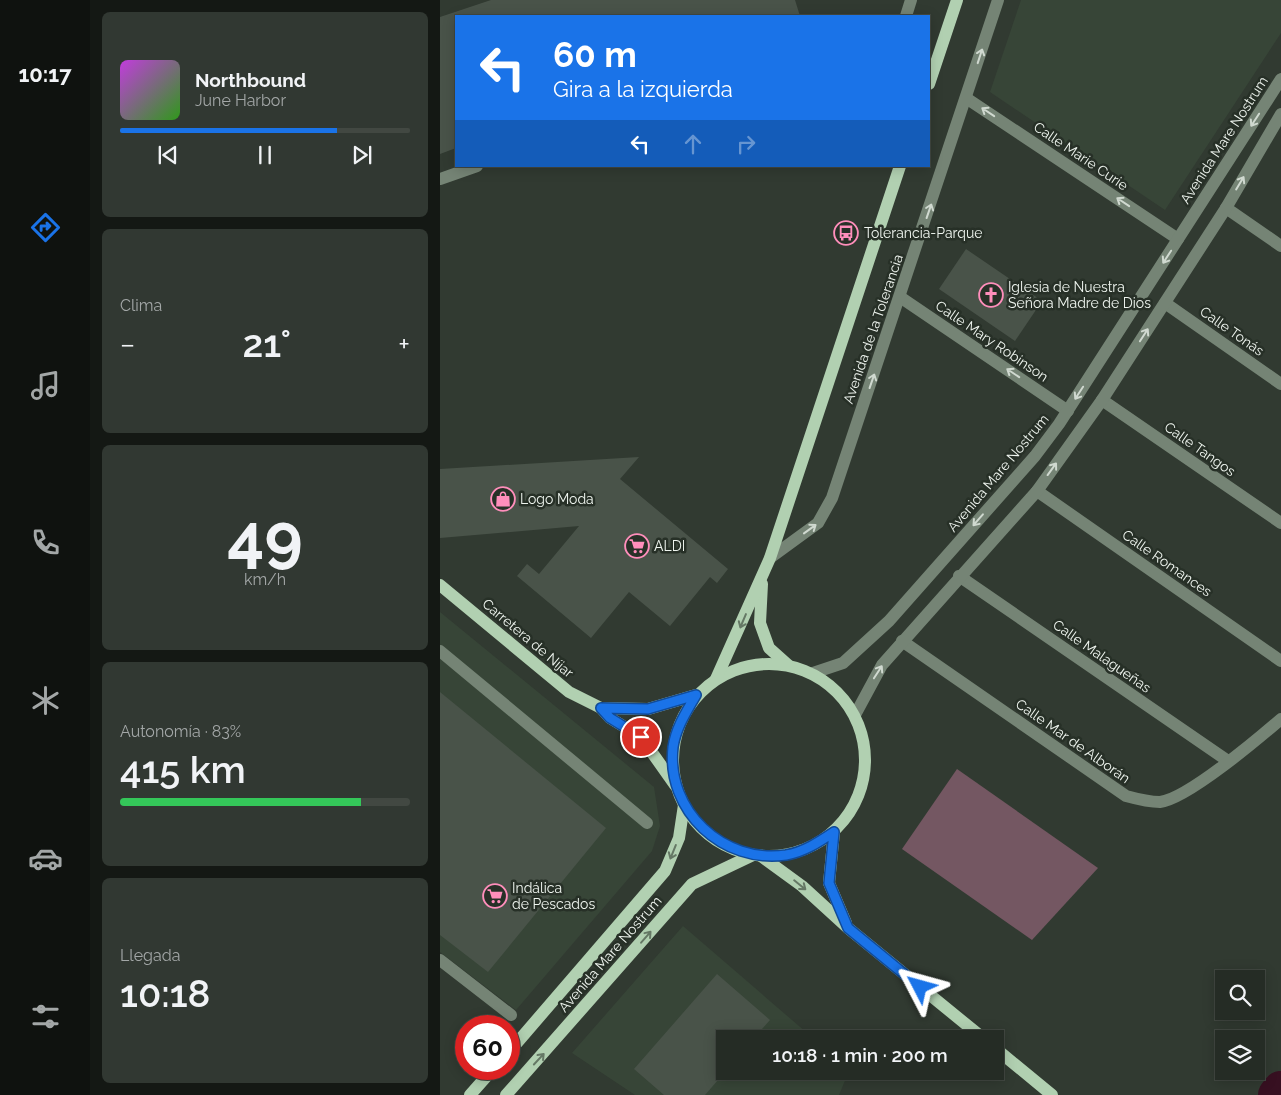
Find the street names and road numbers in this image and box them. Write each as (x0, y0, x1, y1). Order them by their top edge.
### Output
street label: Avenida Mare Nostrum (1177, 73, 1271, 207)
street label: Calle Marie Curie (1031, 119, 1131, 193)
street label: Avenida de la Tolerancia (840, 252, 906, 406)
street label: Calle Mary Robinson (933, 297, 1051, 385)
street label: Calle Tonás (1197, 303, 1267, 359)
street label: Avenida Mare Nostrum (944, 411, 1052, 535)
street label: Calle Tangos (1161, 419, 1239, 479)
street label: Calle Romances (1119, 526, 1215, 600)
street label: Carretera de Níjar (479, 595, 577, 681)
street label: Calle Malagueñas (1050, 616, 1154, 696)
street label: Calle Mar de Alborán (1013, 696, 1133, 786)
street label: Avenida Mare Nostrum (555, 893, 665, 1015)

